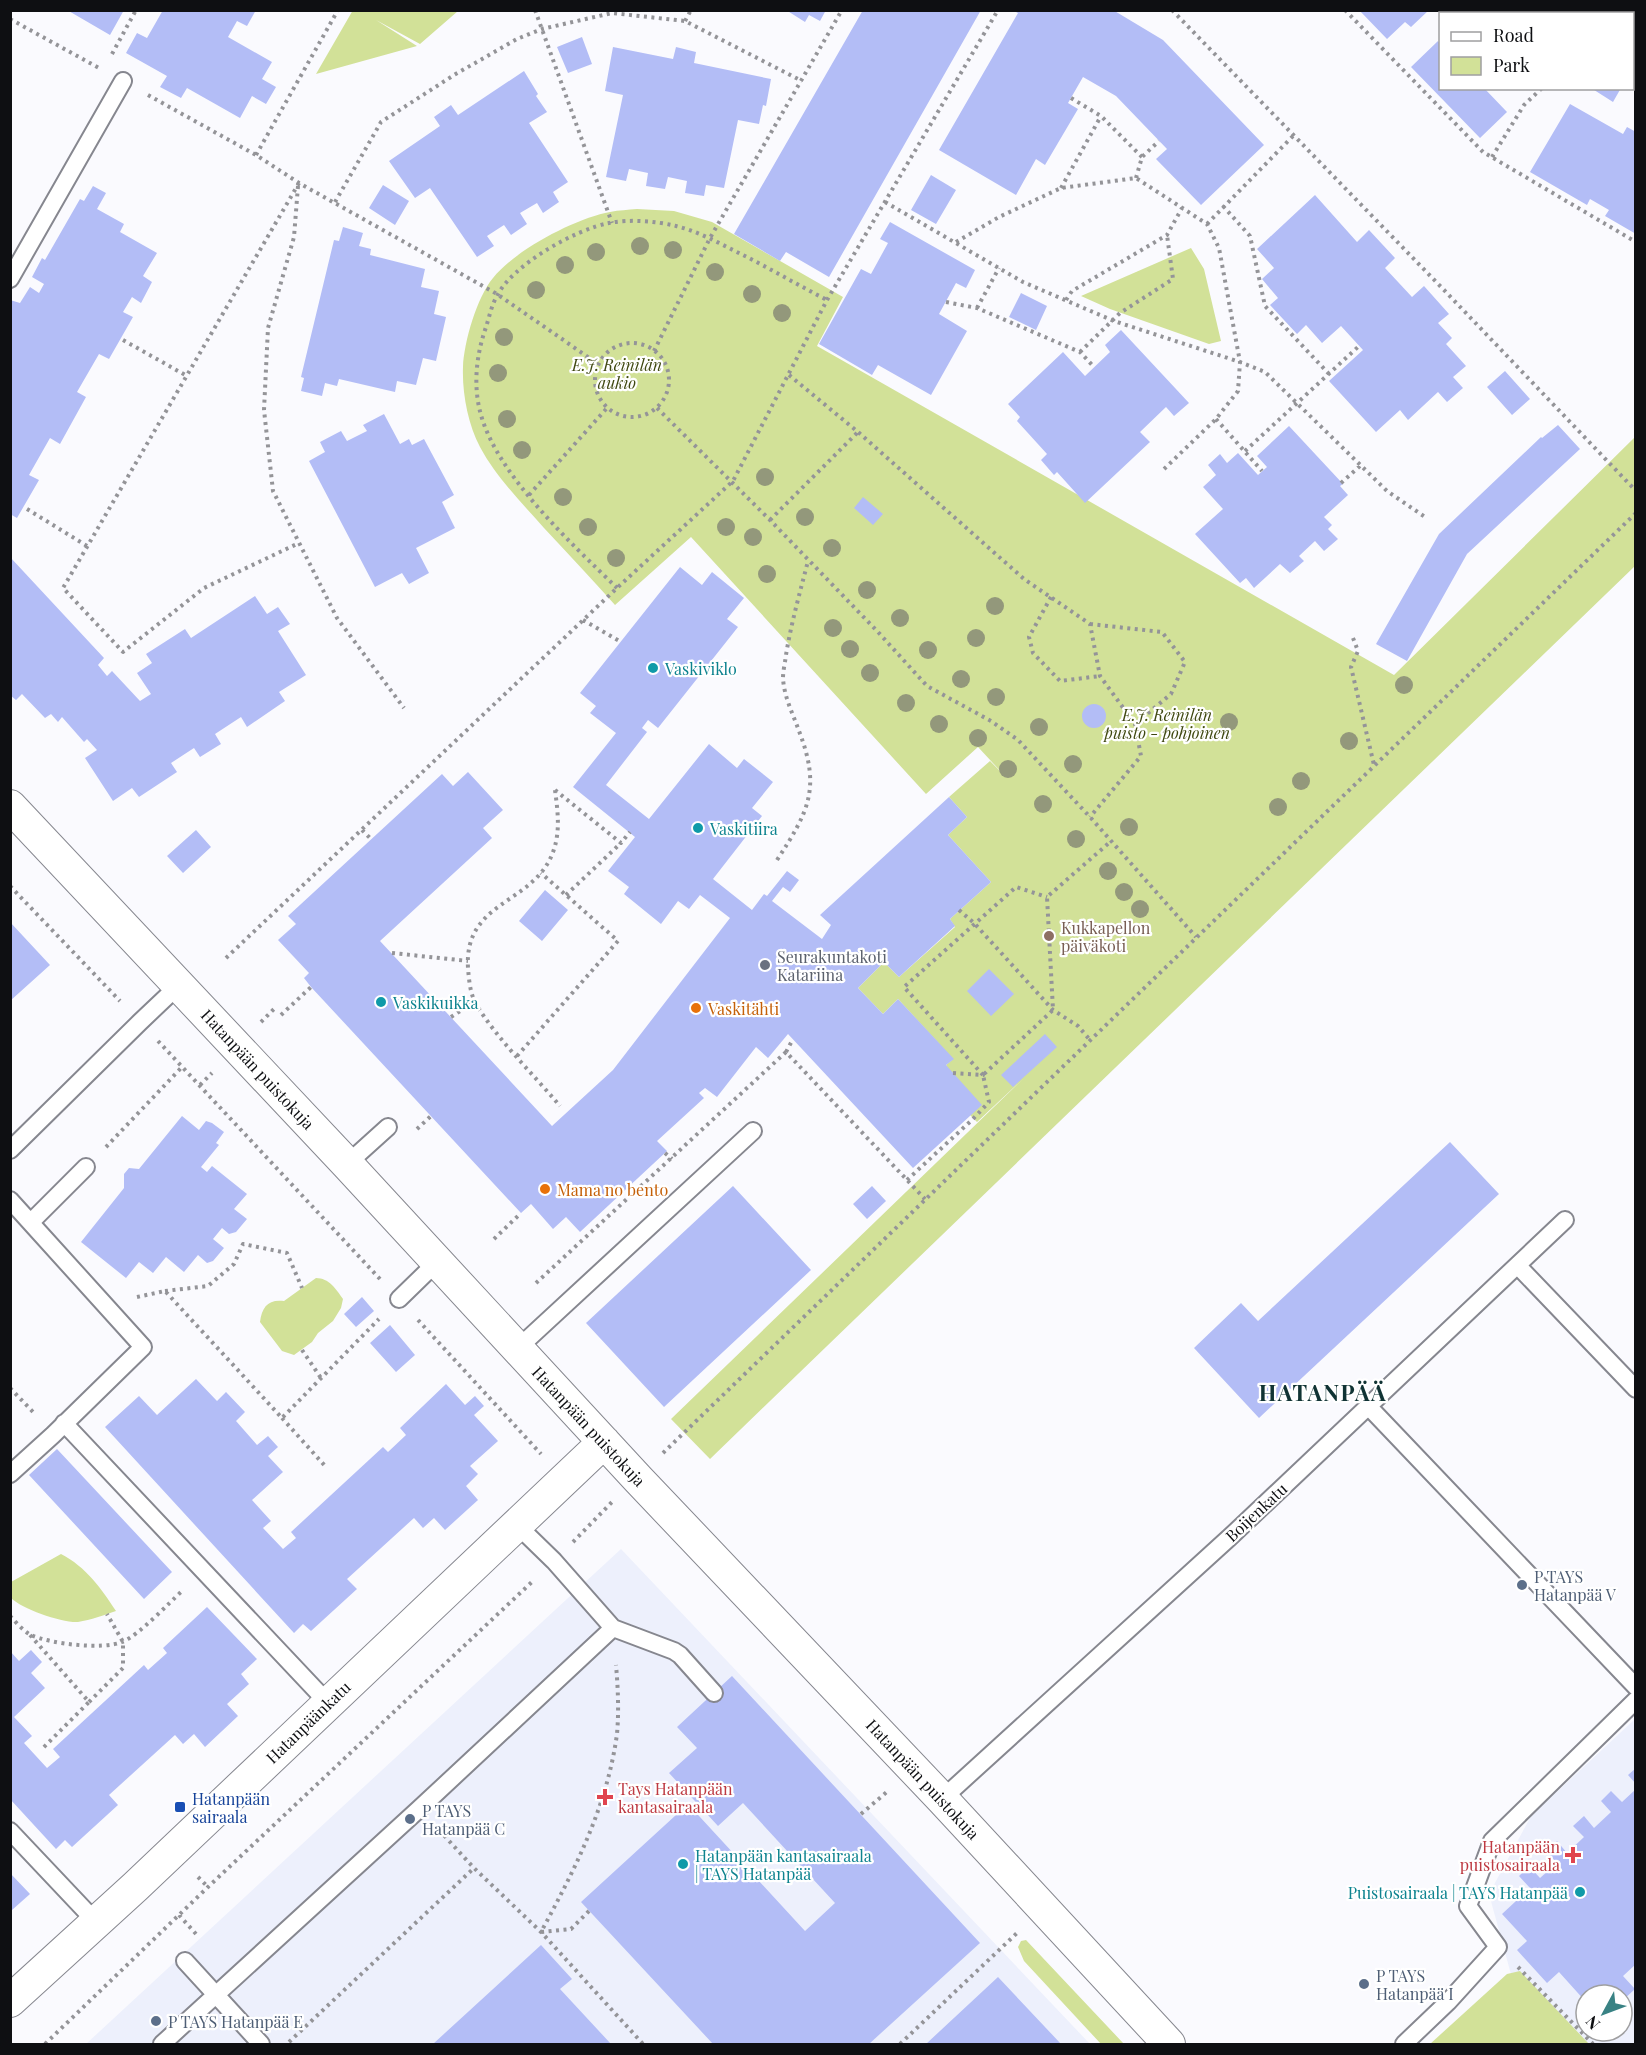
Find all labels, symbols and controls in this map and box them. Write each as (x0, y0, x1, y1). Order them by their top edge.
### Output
legend (1439, 12, 1634, 90)
text: Road (1493, 23, 1534, 47)
text: Park (1493, 53, 1530, 77)
park label: E.J. Reinilän aukio (571, 354, 662, 393)
place label: Vaskiviklo (664, 658, 737, 679)
marker: Vaskiviklo (646, 661, 660, 675)
park label: E.J. Reinilän puisto - pohjoinen (1102, 704, 1230, 743)
place label: Vaskitiira (709, 818, 778, 839)
marker: Vaskitiira (691, 821, 705, 835)
place label: Kukkapellon päiväkoti (1061, 917, 1151, 956)
marker: Kukkapellon päiväkoti (1042, 929, 1056, 943)
place label: Seurakuntakoti Katariina (777, 946, 887, 985)
marker: Seurakuntakoti Katariina (758, 958, 772, 972)
place label: Vaskikuikka (392, 992, 478, 1013)
marker: Vaskikuikka (374, 995, 388, 1009)
place label: Vaskitähti (707, 998, 779, 1019)
marker: Vaskitähti (689, 1001, 703, 1015)
street label: Hatanpään puistokuja (197, 1004, 319, 1134)
place label: Mama no bento (557, 1179, 668, 1200)
marker: Mama no bento (538, 1182, 552, 1196)
street label: Hatanpään puistokuja (528, 1361, 650, 1491)
district label: HATANPÄÄ (1259, 1377, 1387, 1407)
street label: Boijenkatu (1221, 1478, 1291, 1546)
place label: P TAYS Hatanpää V (1534, 1566, 1617, 1605)
marker: P TAYS Hatanpää V (1515, 1578, 1529, 1592)
street label: Hatanpäänkatu (261, 1676, 355, 1768)
street label: Hatanpään puistokuja (862, 1714, 984, 1844)
place label: Tays Hatanpään kantasairaala (618, 1778, 733, 1817)
place label: Hatanpään sairaala (192, 1788, 270, 1827)
marker: Tays Hatanpään kantasairaala (596, 1788, 614, 1806)
marker: Hatanpään sairaala (173, 1800, 187, 1814)
place label: P TAYS Hatanpää C (422, 1800, 505, 1839)
marker: P TAYS Hatanpää C (403, 1812, 417, 1826)
place label: Hatanpään puistosairaala (1460, 1836, 1560, 1875)
place label: Hatanpään kantasairaala | TAYS Hatanpää (695, 1845, 872, 1884)
marker: Hatanpään puistosairaala (1564, 1846, 1582, 1864)
marker: Hatanpään kantasairaala | TAYS Hatanpää (676, 1857, 690, 1871)
place label: Puistosairaala | TAYS Hatanpää (1348, 1882, 1568, 1903)
marker: Puistosairaala | TAYS Hatanpää (1573, 1885, 1587, 1899)
place label: P TAYS Hatanpää I (1376, 1965, 1454, 2004)
marker: P TAYS Hatanpää I (1357, 1977, 1371, 1991)
north arrow (1574, 1983, 1634, 2043)
place label: P TAYS Hatanpää E (168, 2011, 303, 2032)
text: N (1580, 2012, 1604, 2034)
marker: P TAYS Hatanpää E (149, 2014, 163, 2028)

